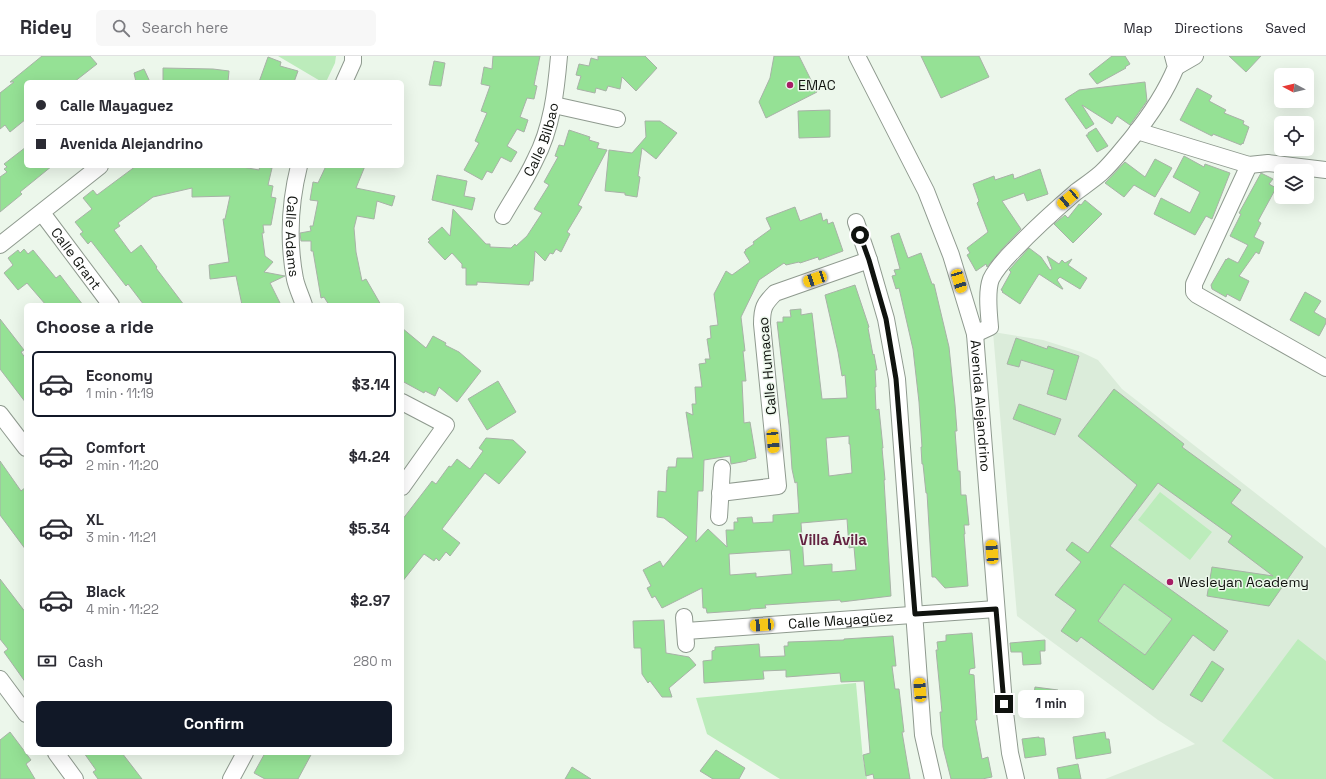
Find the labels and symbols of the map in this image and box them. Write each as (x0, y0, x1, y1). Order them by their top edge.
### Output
north arrow (1274, 68, 1314, 108)
place label: EMAC (798, 76, 836, 94)
marker: EMAC (785, 80, 795, 90)
street label: Calle Bilbao (519, 101, 562, 180)
car (1055, 187, 1081, 211)
street label: Calle Adams (282, 195, 303, 278)
street label: Calle Grant (47, 224, 105, 293)
route start (851, 226, 869, 244)
car (950, 268, 968, 294)
car (802, 269, 828, 289)
street label: Calle Humacao (754, 316, 780, 416)
street label: Avenida Alejandrino (966, 339, 995, 473)
car (766, 429, 780, 453)
district label: Villa Ávila (799, 530, 867, 549)
car (985, 540, 999, 564)
place label: Wesleyan Academy (1178, 573, 1309, 591)
marker: Wesleyan Academy (1165, 577, 1175, 587)
street label: Calle Mayagüez (787, 607, 894, 633)
car (750, 618, 774, 632)
car (913, 678, 927, 702)
callout: 1 min (1018, 690, 1084, 718)
route end (995, 695, 1013, 713)

